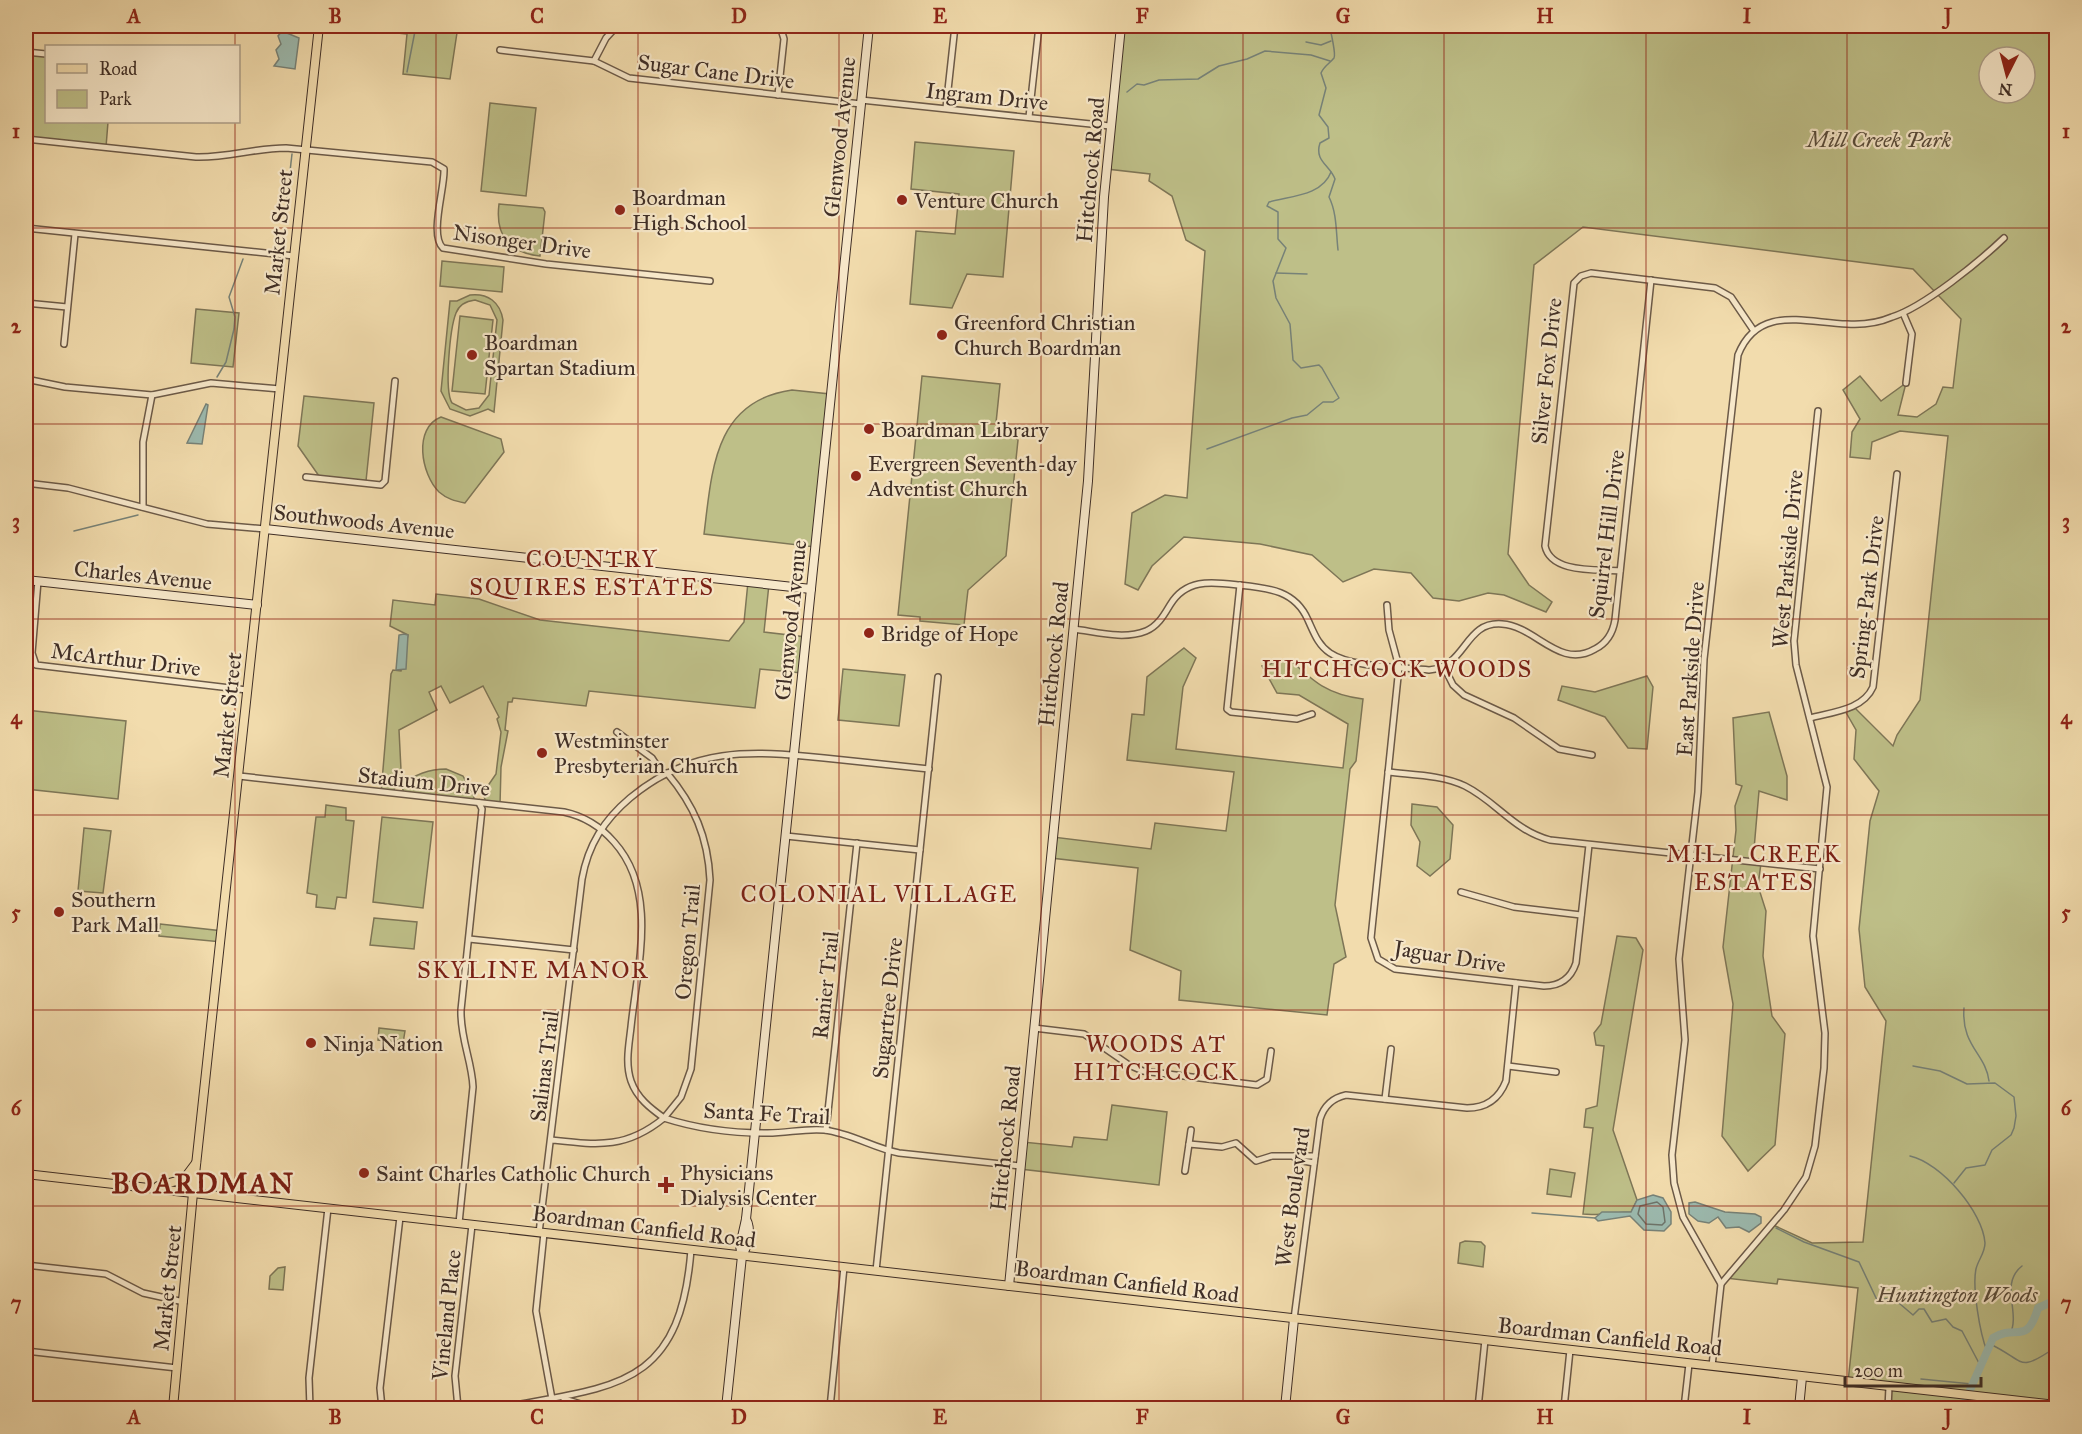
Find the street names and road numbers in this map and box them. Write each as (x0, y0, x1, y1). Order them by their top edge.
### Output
street label: Sugar Cane Drive (636, 48, 796, 95)
street label: Glenwood Avenue (818, 55, 861, 219)
street label: Ingram Drive (924, 77, 1050, 116)
street label: Hitchcock Road (1071, 96, 1110, 244)
street label: Market Street (258, 168, 299, 296)
street label: Nisonger Drive (451, 218, 593, 265)
street label: Silver Fox Drive (1525, 296, 1568, 446)
street label: Squirrel Hill Drive (1583, 448, 1630, 620)
street label: West Parkside Drive (1766, 469, 1809, 650)
street label: Southwoods Avenue (272, 499, 456, 544)
street label: Spring-Park Drive (1843, 514, 1890, 680)
street label: Glenwood Avenue (769, 538, 812, 702)
street label: Charles Avenue (73, 555, 213, 596)
street label: Hitchcock Road (1032, 580, 1075, 728)
street label: East Parkside Drive (1671, 581, 1710, 757)
street label: McArthur Drive (50, 637, 202, 682)
street label: Market Street (207, 651, 248, 779)
street label: Stadium Drive (357, 761, 491, 802)
street label: Oregon Trail (669, 883, 706, 1001)
street label: Ranier Trail (806, 929, 845, 1041)
street label: Jaguar Drive (1390, 934, 1508, 979)
street label: Sugartree Drive (867, 936, 908, 1080)
street label: Salinas Trail (524, 1009, 565, 1123)
street label: Hitchcock Road (984, 1064, 1027, 1212)
street label: Santa Fe Trail (703, 1097, 831, 1130)
street label: West Boulevard (1269, 1125, 1316, 1269)
street label: Boardman Canfield Road (530, 1199, 757, 1254)
street label: Market Street (147, 1224, 188, 1352)
street label: Vineland Place (426, 1248, 467, 1383)
street label: Boardman Canfield Road (1013, 1254, 1240, 1309)
street label: Boardman Canfield Road (1496, 1311, 1723, 1362)

